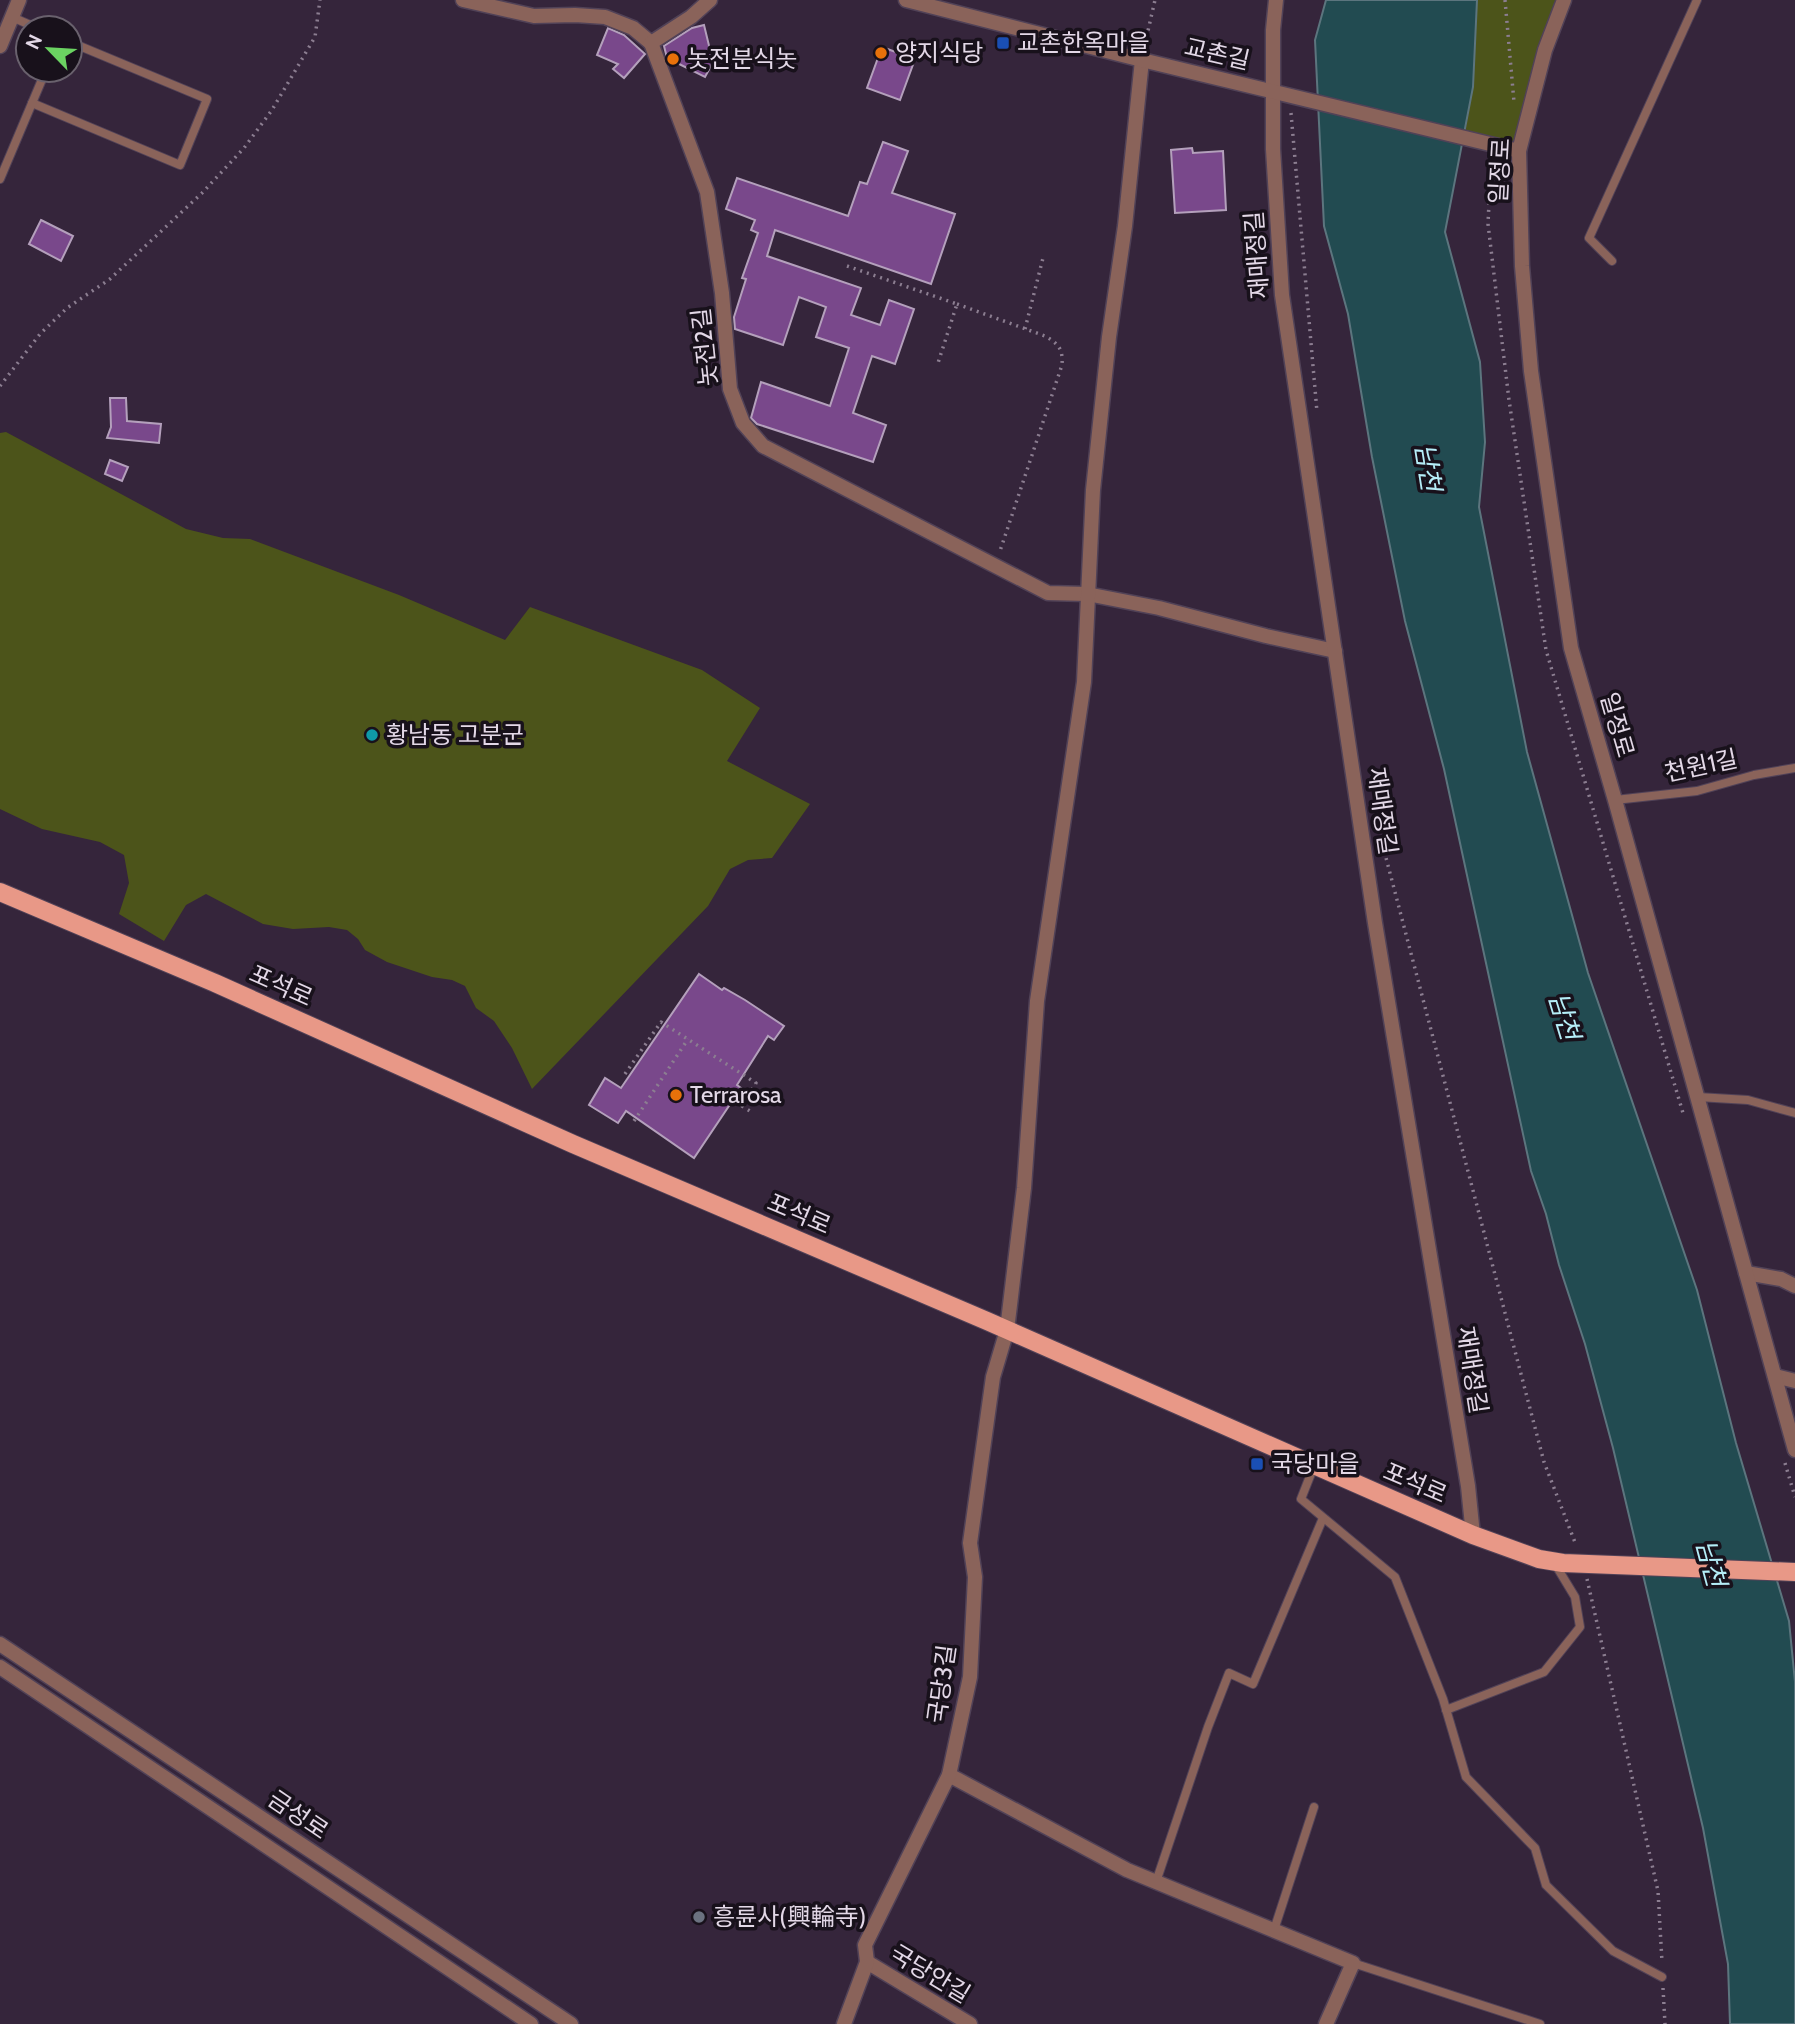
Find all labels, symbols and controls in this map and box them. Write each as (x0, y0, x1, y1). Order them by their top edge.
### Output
north arrow (14, 14, 84, 84)
place label: 교촌한옥마을 (1017, 28, 1149, 57)
text: N (21, 31, 47, 53)
street label: 교촌길 (1182, 32, 1253, 75)
marker: 교촌한옥마을 (995, 35, 1011, 51)
place label: 양지식당 (895, 38, 983, 67)
place label: 놋전분식놋 (687, 44, 797, 73)
marker: 양지식당 (873, 45, 889, 61)
marker: 놋전분식놋 (665, 51, 681, 67)
street label: 일정로 (1483, 137, 1516, 205)
street label: 재매정길 (1239, 210, 1274, 300)
street label: 놋전2길 (686, 306, 723, 388)
water label: 남천 (1408, 441, 1448, 496)
street label: 일정로 (1594, 689, 1641, 761)
place label: 황남동 고분군 (386, 720, 524, 749)
marker: 황남동 고분군 (364, 727, 380, 743)
street label: 천원1길 (1662, 744, 1740, 787)
street label: 재매정길 (1362, 765, 1403, 857)
street label: 포석로 (245, 959, 317, 1012)
water label: 남천 (1542, 988, 1587, 1046)
place label: Terrarosa (690, 1080, 782, 1109)
marker: Terrarosa (668, 1087, 684, 1103)
street label: 포석로 (763, 1187, 835, 1240)
street label: 재매정길 (1451, 1324, 1494, 1416)
place label: 국당마을 (1271, 1449, 1359, 1478)
marker: 국당마을 (1249, 1456, 1265, 1472)
street label: 포석로 (1379, 1456, 1451, 1509)
water label: 남천 (1689, 1536, 1733, 1593)
street label: 국당3길 (922, 1643, 961, 1725)
street label: 금성로 (263, 1784, 334, 1845)
place label: 흥륜사(興輪寺) (713, 1902, 866, 1931)
marker: 흥륜사(興輪寺) (691, 1909, 707, 1925)
street label: 국당안길 (885, 1938, 976, 2009)

